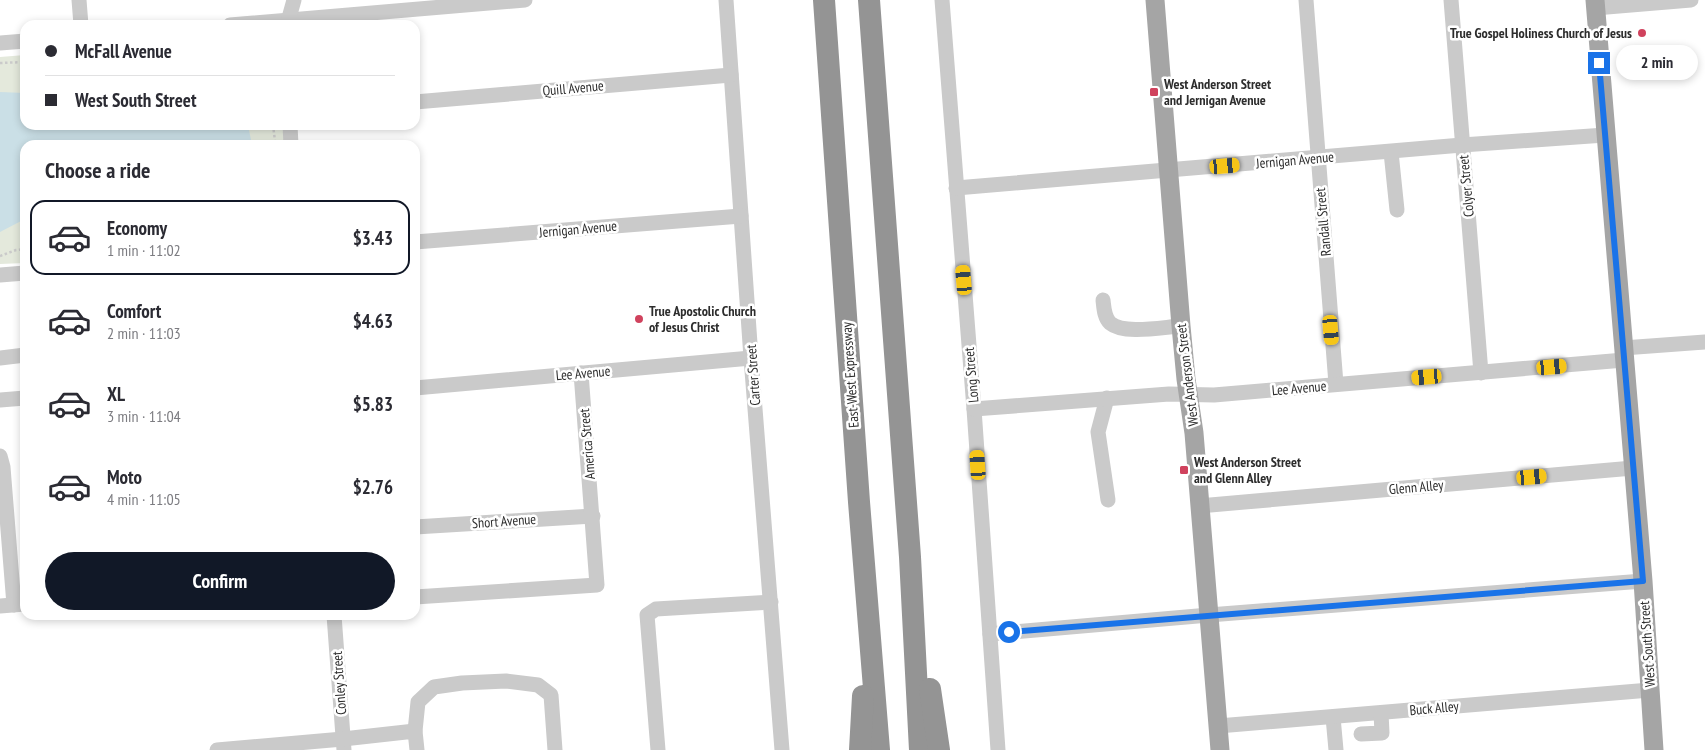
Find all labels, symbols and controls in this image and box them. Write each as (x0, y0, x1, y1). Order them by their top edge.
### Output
place label: True Gospel Holiness Church of Jesus (1450, 24, 1632, 42)
marker: True Gospel Holiness Church of Jesus (1636, 27, 1648, 39)
text: McFall Avenue (75, 39, 172, 63)
callout: 2 min (1616, 46, 1699, 80)
route end (1588, 52, 1610, 74)
text: 2 min (1641, 52, 1673, 72)
place label: West Anderson Street and Jernigan Avenue (1163, 75, 1271, 109)
street label: Quill Avenue (542, 76, 605, 100)
marker: West Anderson Street and Jernigan Avenue (1148, 86, 1160, 98)
text: West South Street (75, 88, 196, 112)
street label: Jernigan Avenue (1254, 148, 1335, 172)
street label: Colyer Street (1454, 154, 1478, 218)
text: Choose a ride (45, 156, 150, 184)
car (1209, 157, 1240, 175)
street label: Randall Street (1311, 187, 1335, 257)
icon: car (47, 215, 92, 260)
text: Economy (107, 216, 167, 240)
street label: Jernigan Avenue (537, 217, 618, 241)
text: $3.43 (353, 226, 393, 250)
text: 1 min · 11:02 (107, 240, 181, 260)
car (955, 264, 972, 296)
icon: car (47, 298, 92, 343)
text: Comfort (107, 299, 161, 323)
place label: True Apostolic Church of Jesus Christ (649, 302, 756, 336)
text: $4.63 (353, 309, 393, 333)
marker: True Apostolic Church of Jesus Christ (633, 313, 645, 325)
car (1322, 314, 1339, 346)
street label: East-West Expressway (837, 321, 863, 429)
text: 2 min · 11:03 (107, 323, 181, 343)
street label: West Anderson Street (1172, 323, 1202, 427)
street label: Carter Street (742, 344, 764, 406)
street label: Long Street (960, 346, 982, 403)
car (1536, 358, 1567, 376)
street label: Lee Avenue (555, 362, 611, 384)
car (1411, 368, 1442, 386)
street label: Lee Avenue (1271, 377, 1327, 399)
icon: car (47, 381, 92, 426)
text: XL (107, 382, 125, 406)
text: $5.83 (353, 392, 393, 416)
text: 3 min · 11:04 (107, 406, 181, 426)
street label: America Street (575, 408, 599, 480)
car (969, 450, 986, 480)
place label: West Anderson Street and Glenn Alley (1193, 453, 1301, 487)
icon: car (47, 464, 92, 509)
marker: West Anderson Street and Glenn Alley (1178, 464, 1190, 476)
text: Moto (107, 465, 142, 489)
car (1516, 468, 1547, 486)
text: $2.76 (353, 475, 393, 499)
street label: Glenn Alley (1388, 476, 1445, 498)
text: 4 min · 11:05 (107, 489, 181, 509)
street label: Short Avenue (471, 510, 537, 532)
button: Confirm (45, 552, 395, 610)
street label: West South Street (1635, 600, 1659, 688)
route start (998, 621, 1020, 643)
street label: Conley Street (328, 650, 350, 715)
street label: Buck Alley (1409, 697, 1460, 719)

